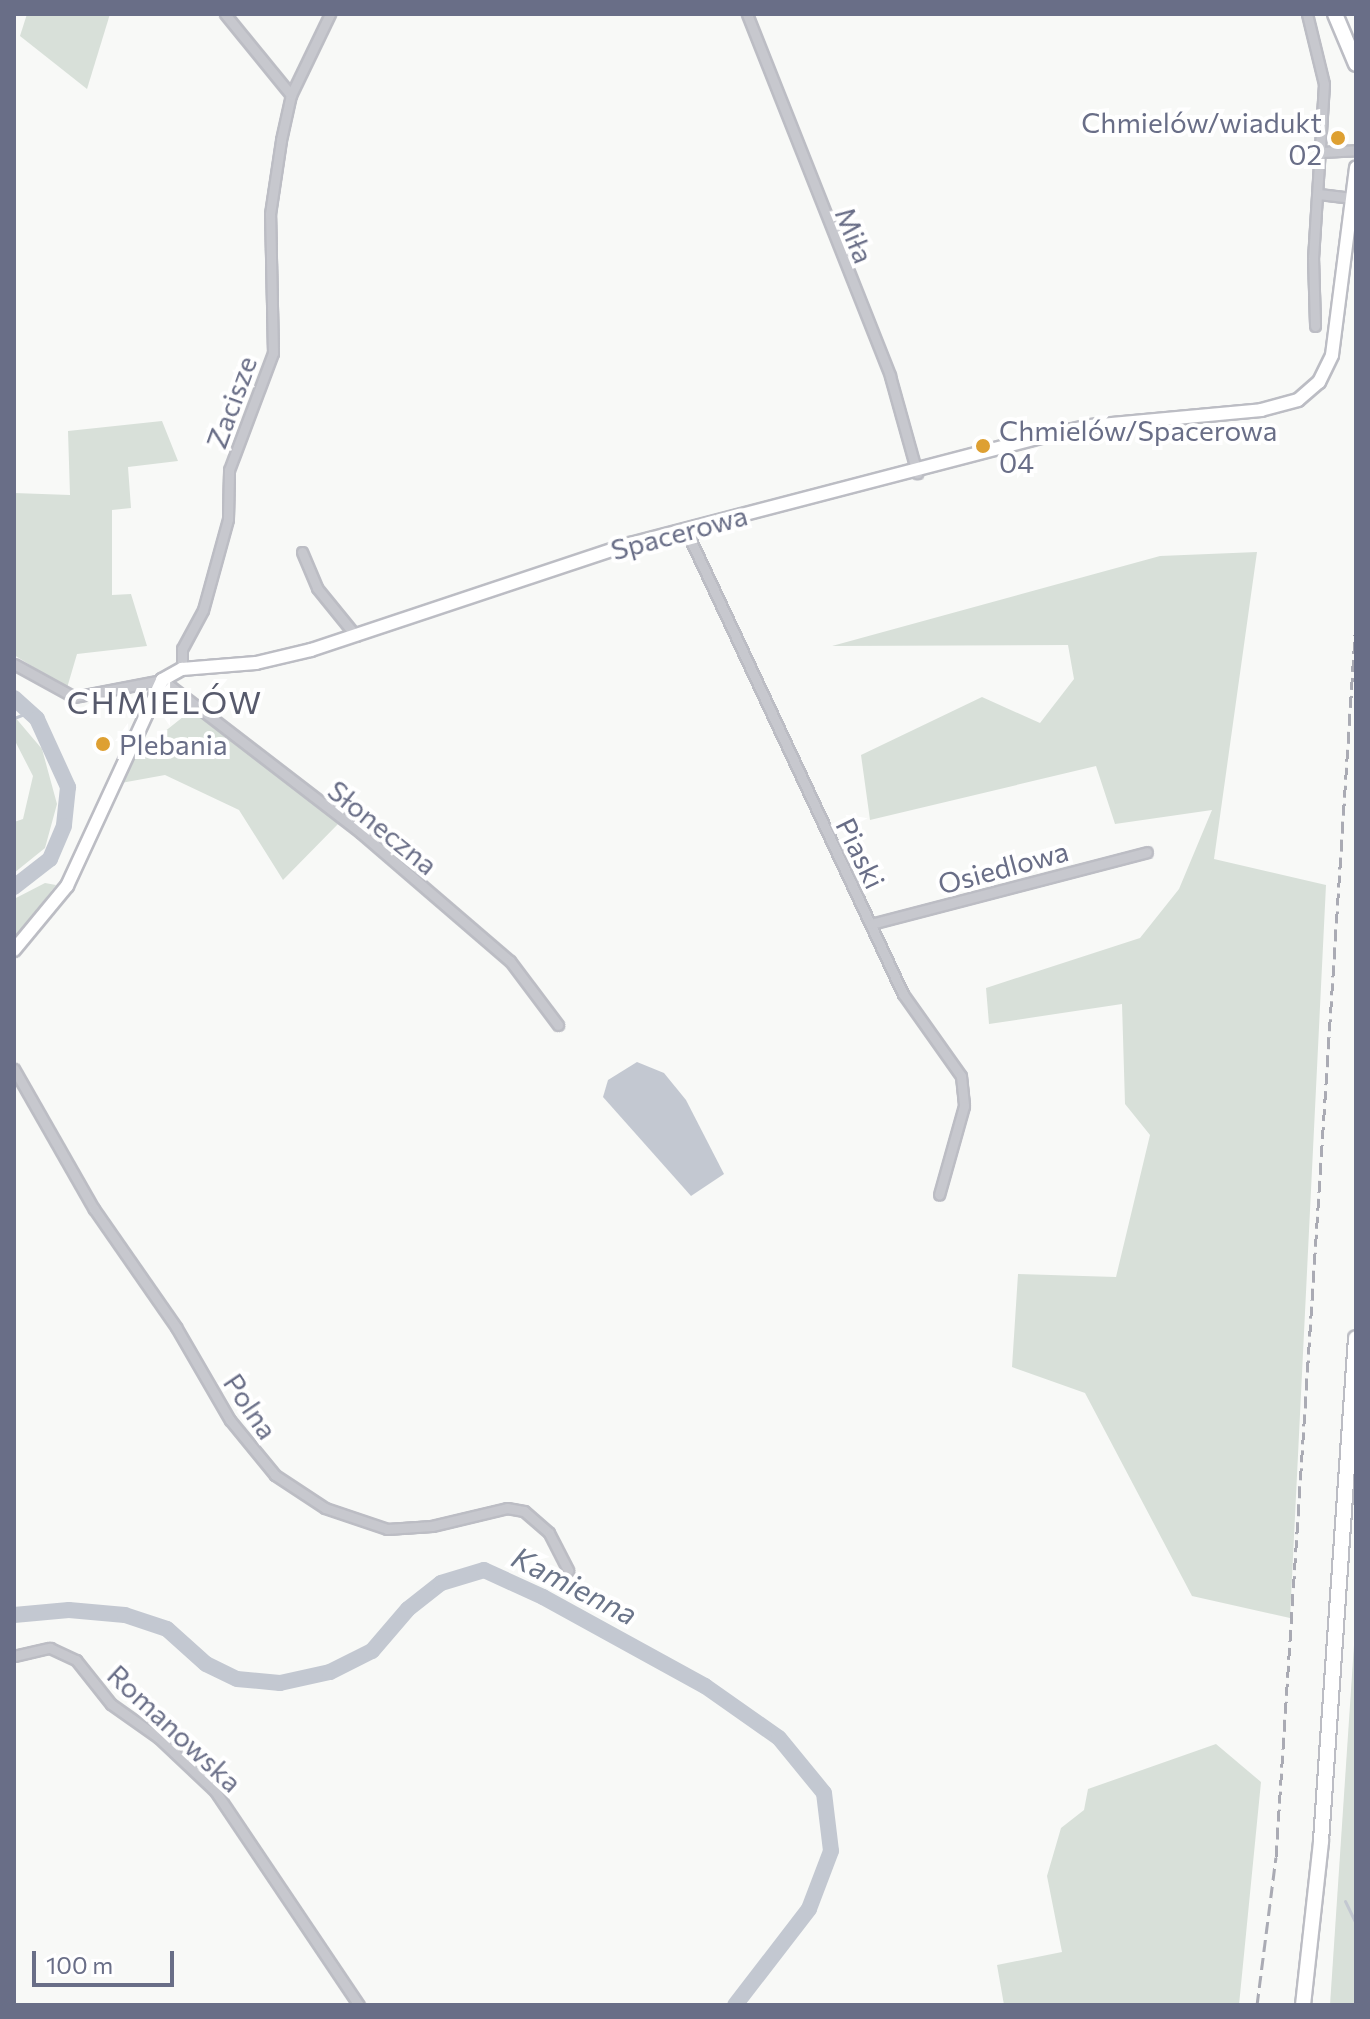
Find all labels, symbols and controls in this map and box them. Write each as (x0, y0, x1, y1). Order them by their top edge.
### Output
place label: Chmielów/wiadukt 02 (1081, 105, 1322, 171)
marker: Chmielów/wiadukt 02 (1329, 129, 1347, 147)
street label: Miła (829, 202, 881, 268)
street label: Zacisze (199, 351, 263, 453)
place label: Chmielów/Spacerowa 04 (999, 413, 1277, 479)
marker: Chmielów/Spacerowa 04 (974, 437, 992, 455)
street label: Spacerowa (607, 498, 751, 566)
district label: CHMIELÓW (67, 682, 263, 720)
place label: Plebania (119, 727, 228, 761)
marker: Plebania (94, 735, 112, 753)
street label: Słoneczna (322, 773, 444, 881)
street label: Piaski (830, 812, 892, 894)
street label: Osiedlowa (934, 833, 1072, 901)
street label: Polna (217, 1367, 285, 1445)
water label: Kamienna (506, 1538, 644, 1632)
street label: Romanowska (101, 1657, 249, 1799)
scale bar (36, 1935, 178, 1985)
text: 100 m (46, 1950, 113, 1979)

